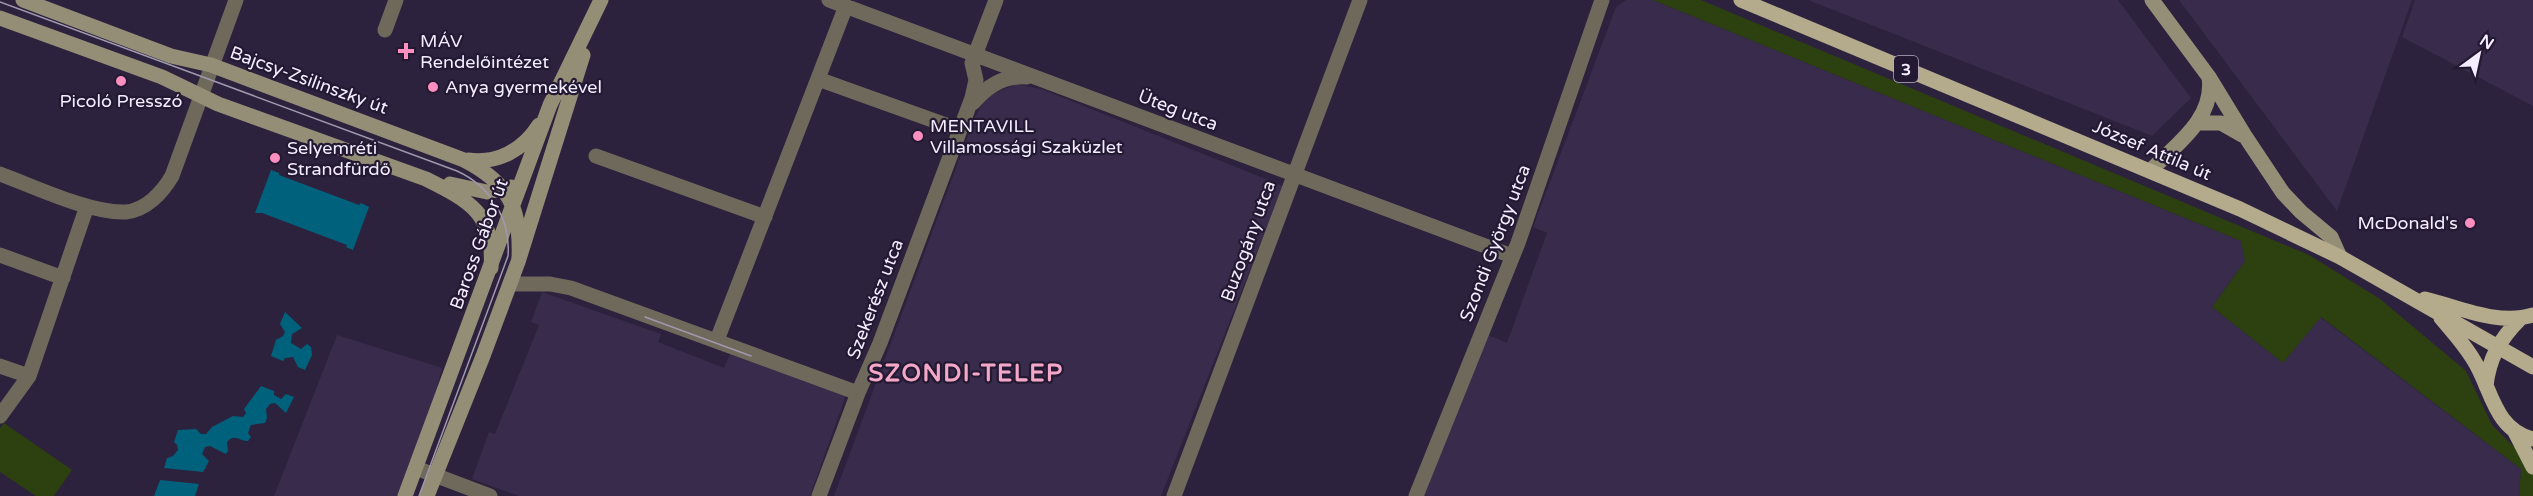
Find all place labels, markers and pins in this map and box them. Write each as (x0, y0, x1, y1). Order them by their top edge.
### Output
place label: MÁV Rendelőintézet (420, 30, 549, 73)
marker: MÁV Rendelőintézet (397, 42, 415, 60)
marker: Picoló Presszó (114, 74, 128, 88)
place label: Anya gyermekével (445, 76, 602, 98)
marker: Anya gyermekével (426, 80, 440, 94)
place label: Picoló Presszó (60, 90, 183, 112)
place label: MENTAVILL Villamossági Szaküzlet (930, 115, 1123, 158)
marker: MENTAVILL Villamossági Szaküzlet (911, 129, 925, 143)
place label: Selyemréti Strandfürdő (287, 137, 391, 180)
marker: Selyemréti Strandfürdő (268, 151, 282, 165)
place label: McDonald's (2358, 212, 2458, 234)
marker: McDonald's (2463, 216, 2477, 230)

